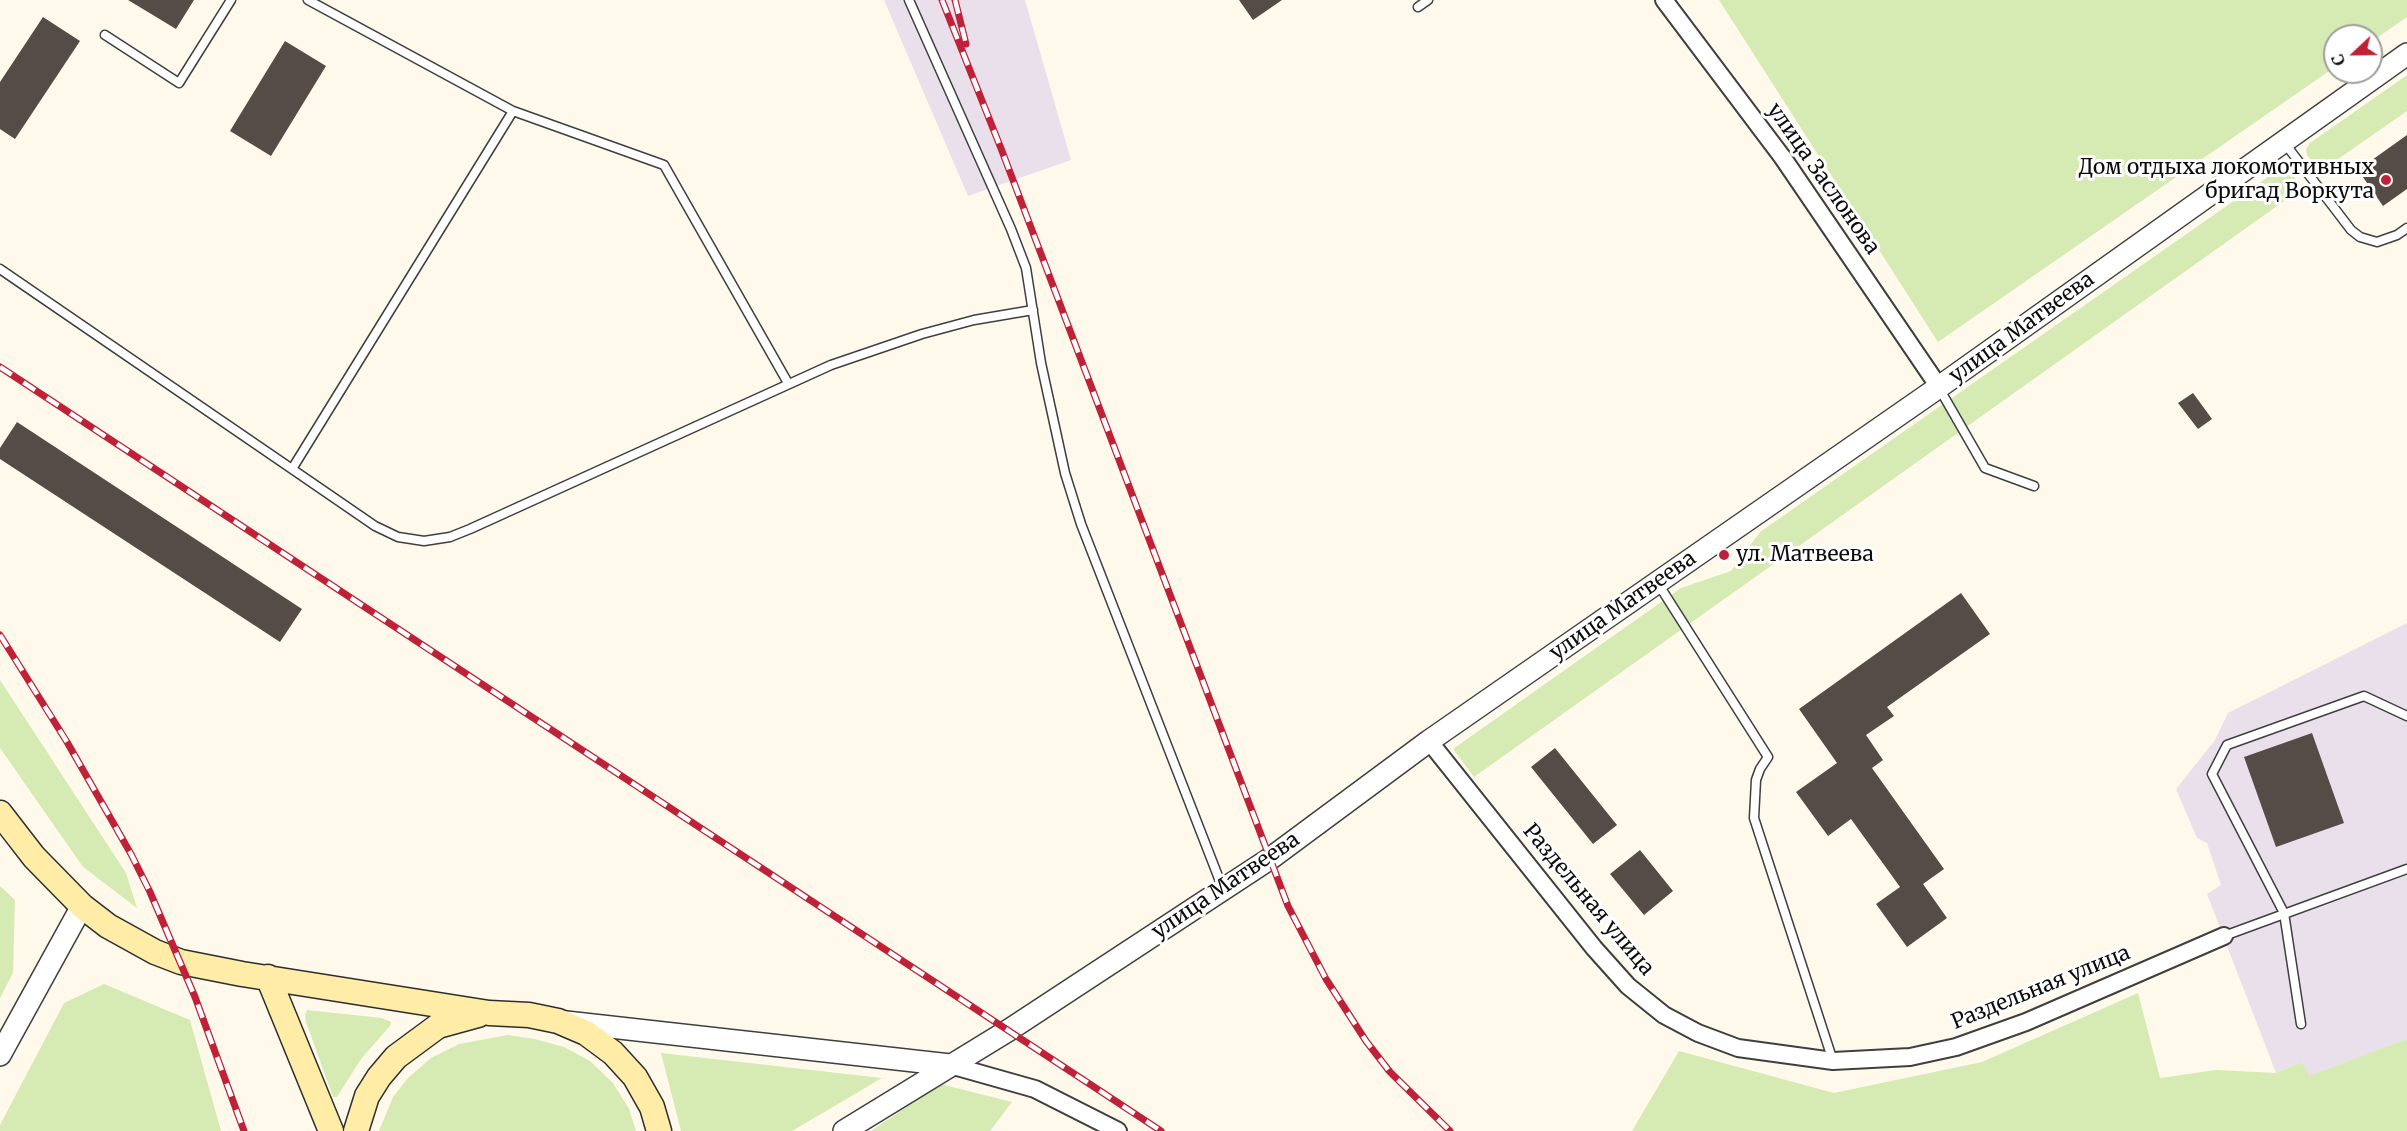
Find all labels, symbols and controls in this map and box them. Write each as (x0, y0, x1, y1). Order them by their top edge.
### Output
north arrow (2323, 24, 2383, 84)
text: С (2327, 51, 2349, 69)
street label: улица Заслонова (1761, 99, 1885, 259)
place label: Дом отдыха локомотивных бригад Воркута (2078, 155, 2374, 205)
marker: Дом отдыха локомотивных бригад Воркута (2379, 173, 2393, 187)
street label: улица Матвеева (1945, 267, 2099, 389)
place label: ул. Матвеева (1736, 542, 1874, 568)
street label: улица Матвеева (1545, 546, 1701, 666)
marker: ул. Матвеева (1717, 548, 1731, 562)
street label: Раздельная улица (1517, 819, 1659, 981)
street label: улица Матвеева (1147, 827, 1305, 945)
street label: Раздельная улица (1948, 941, 2134, 1035)

